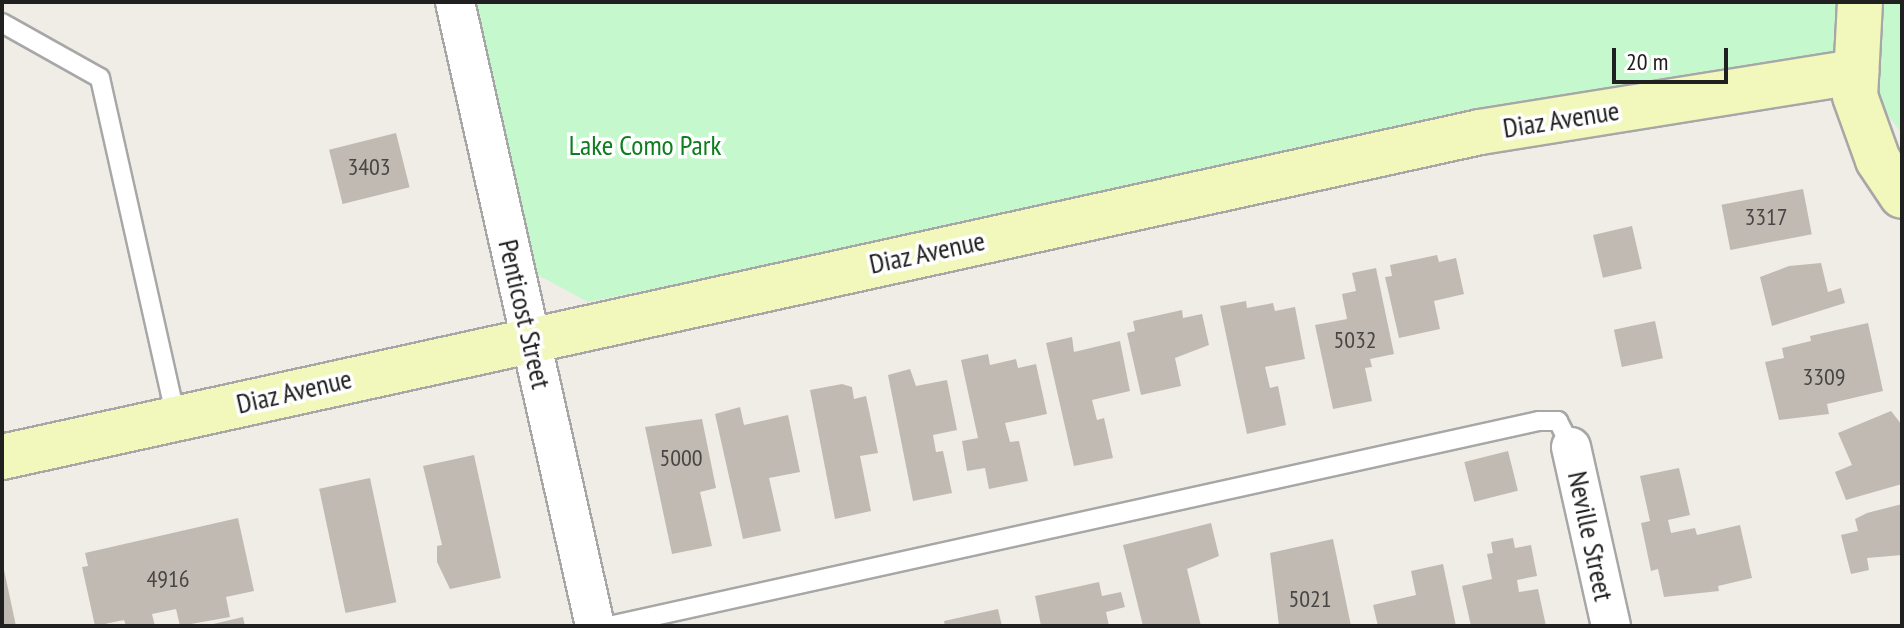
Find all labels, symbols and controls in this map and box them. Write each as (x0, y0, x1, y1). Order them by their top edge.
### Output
scale bar (1616, 32, 1732, 82)
text: 20 m (1626, 46, 1668, 77)
street label: Diaz Avenue (1500, 93, 1622, 145)
park label: Lake Como Park (569, 128, 721, 162)
house number: 3403 (347, 153, 391, 181)
house number: 3317 (1744, 203, 1788, 231)
street label: Diaz Avenue (865, 223, 989, 281)
street label: Penticost Street (492, 236, 558, 392)
house number: 5032 (1333, 326, 1377, 354)
street label: Diaz Avenue (232, 361, 356, 421)
house number: 3309 (1802, 363, 1846, 391)
house number: 5000 (659, 444, 703, 472)
street label: Neville Street (1561, 468, 1621, 604)
house number: 4916 (146, 565, 190, 593)
house number: 5021 (1288, 585, 1332, 613)

